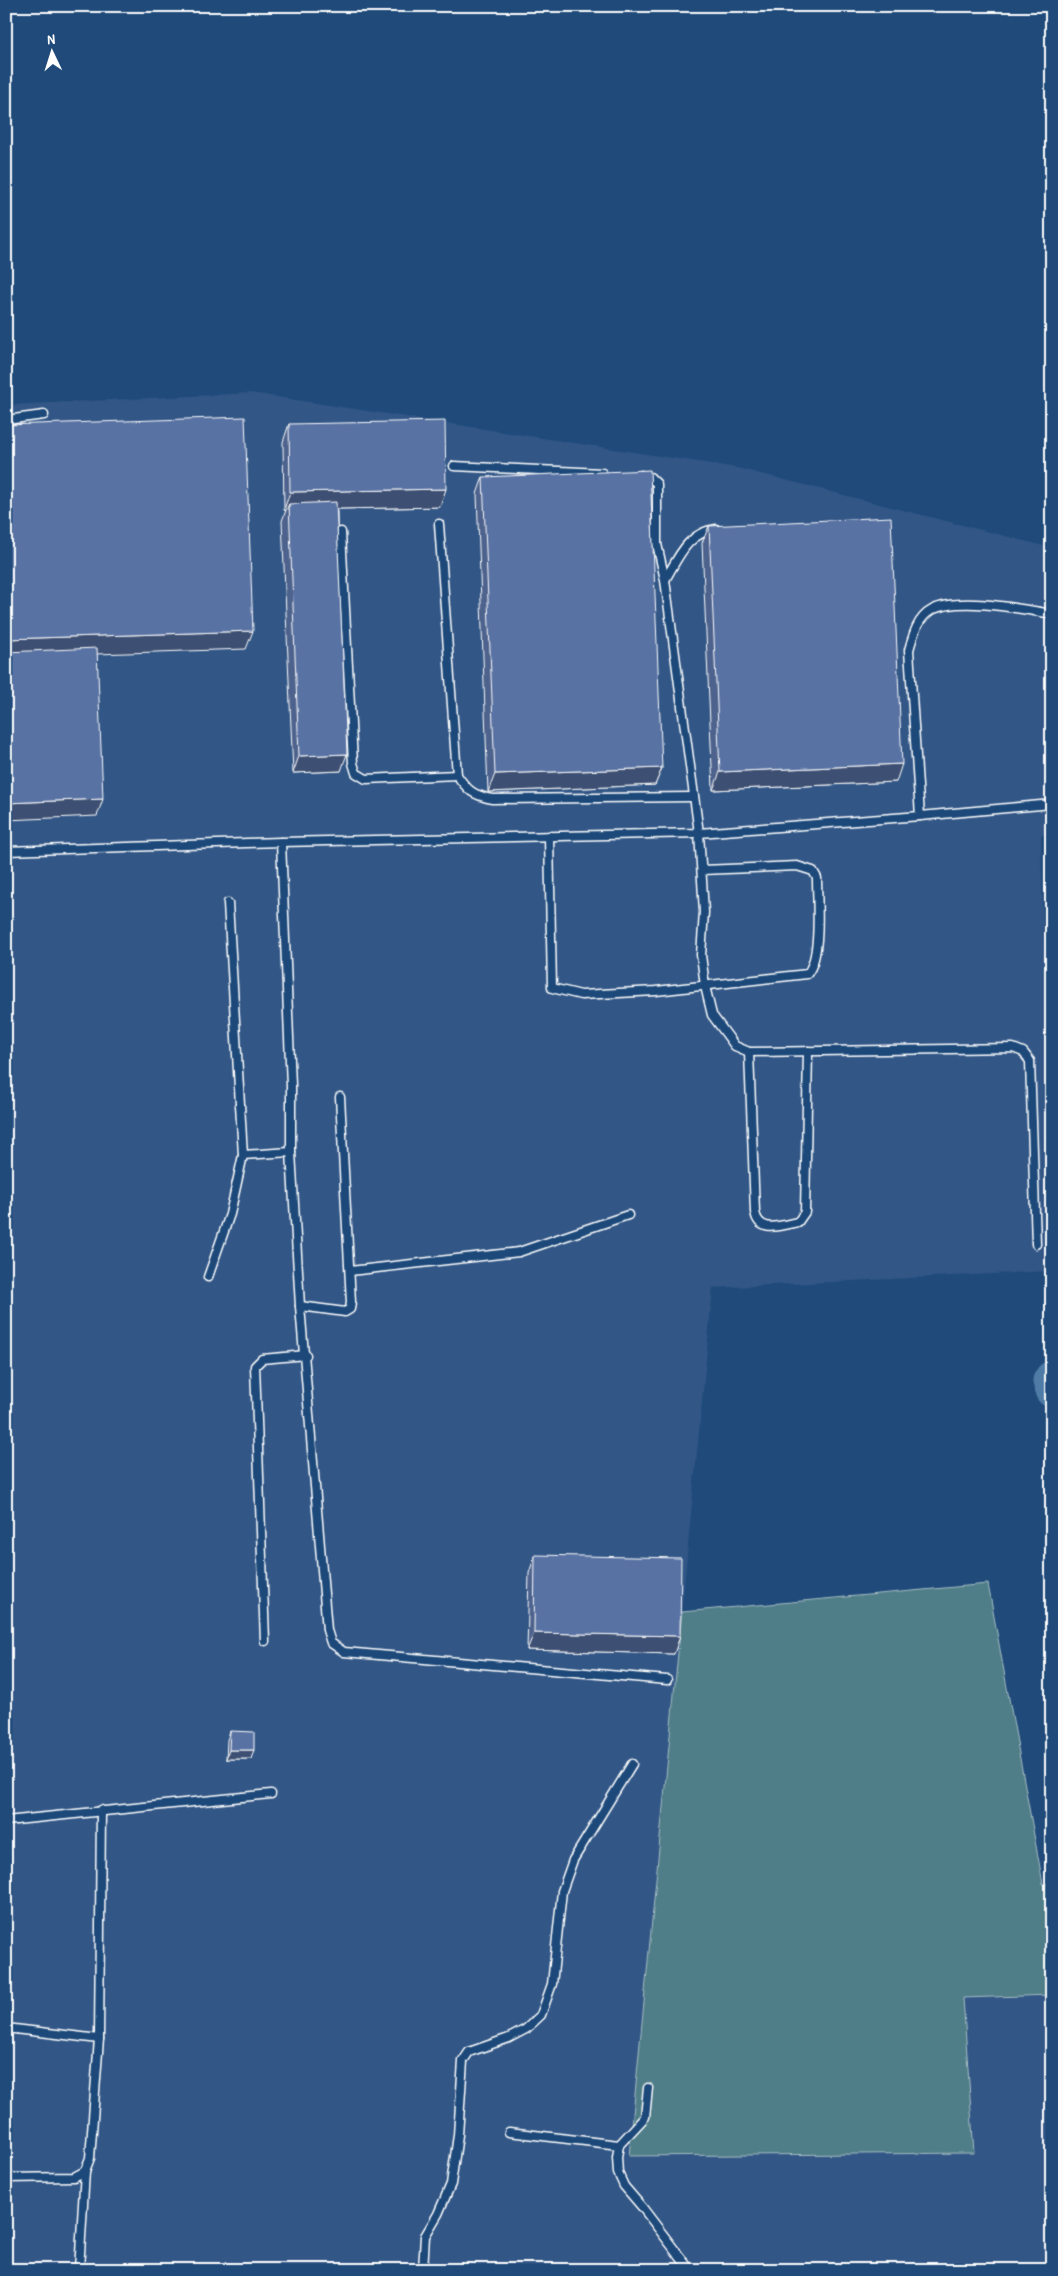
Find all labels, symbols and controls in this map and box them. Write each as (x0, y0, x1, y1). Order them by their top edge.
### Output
north arrow (28, 28, 78, 78)
text: N (47, 29, 56, 48)

